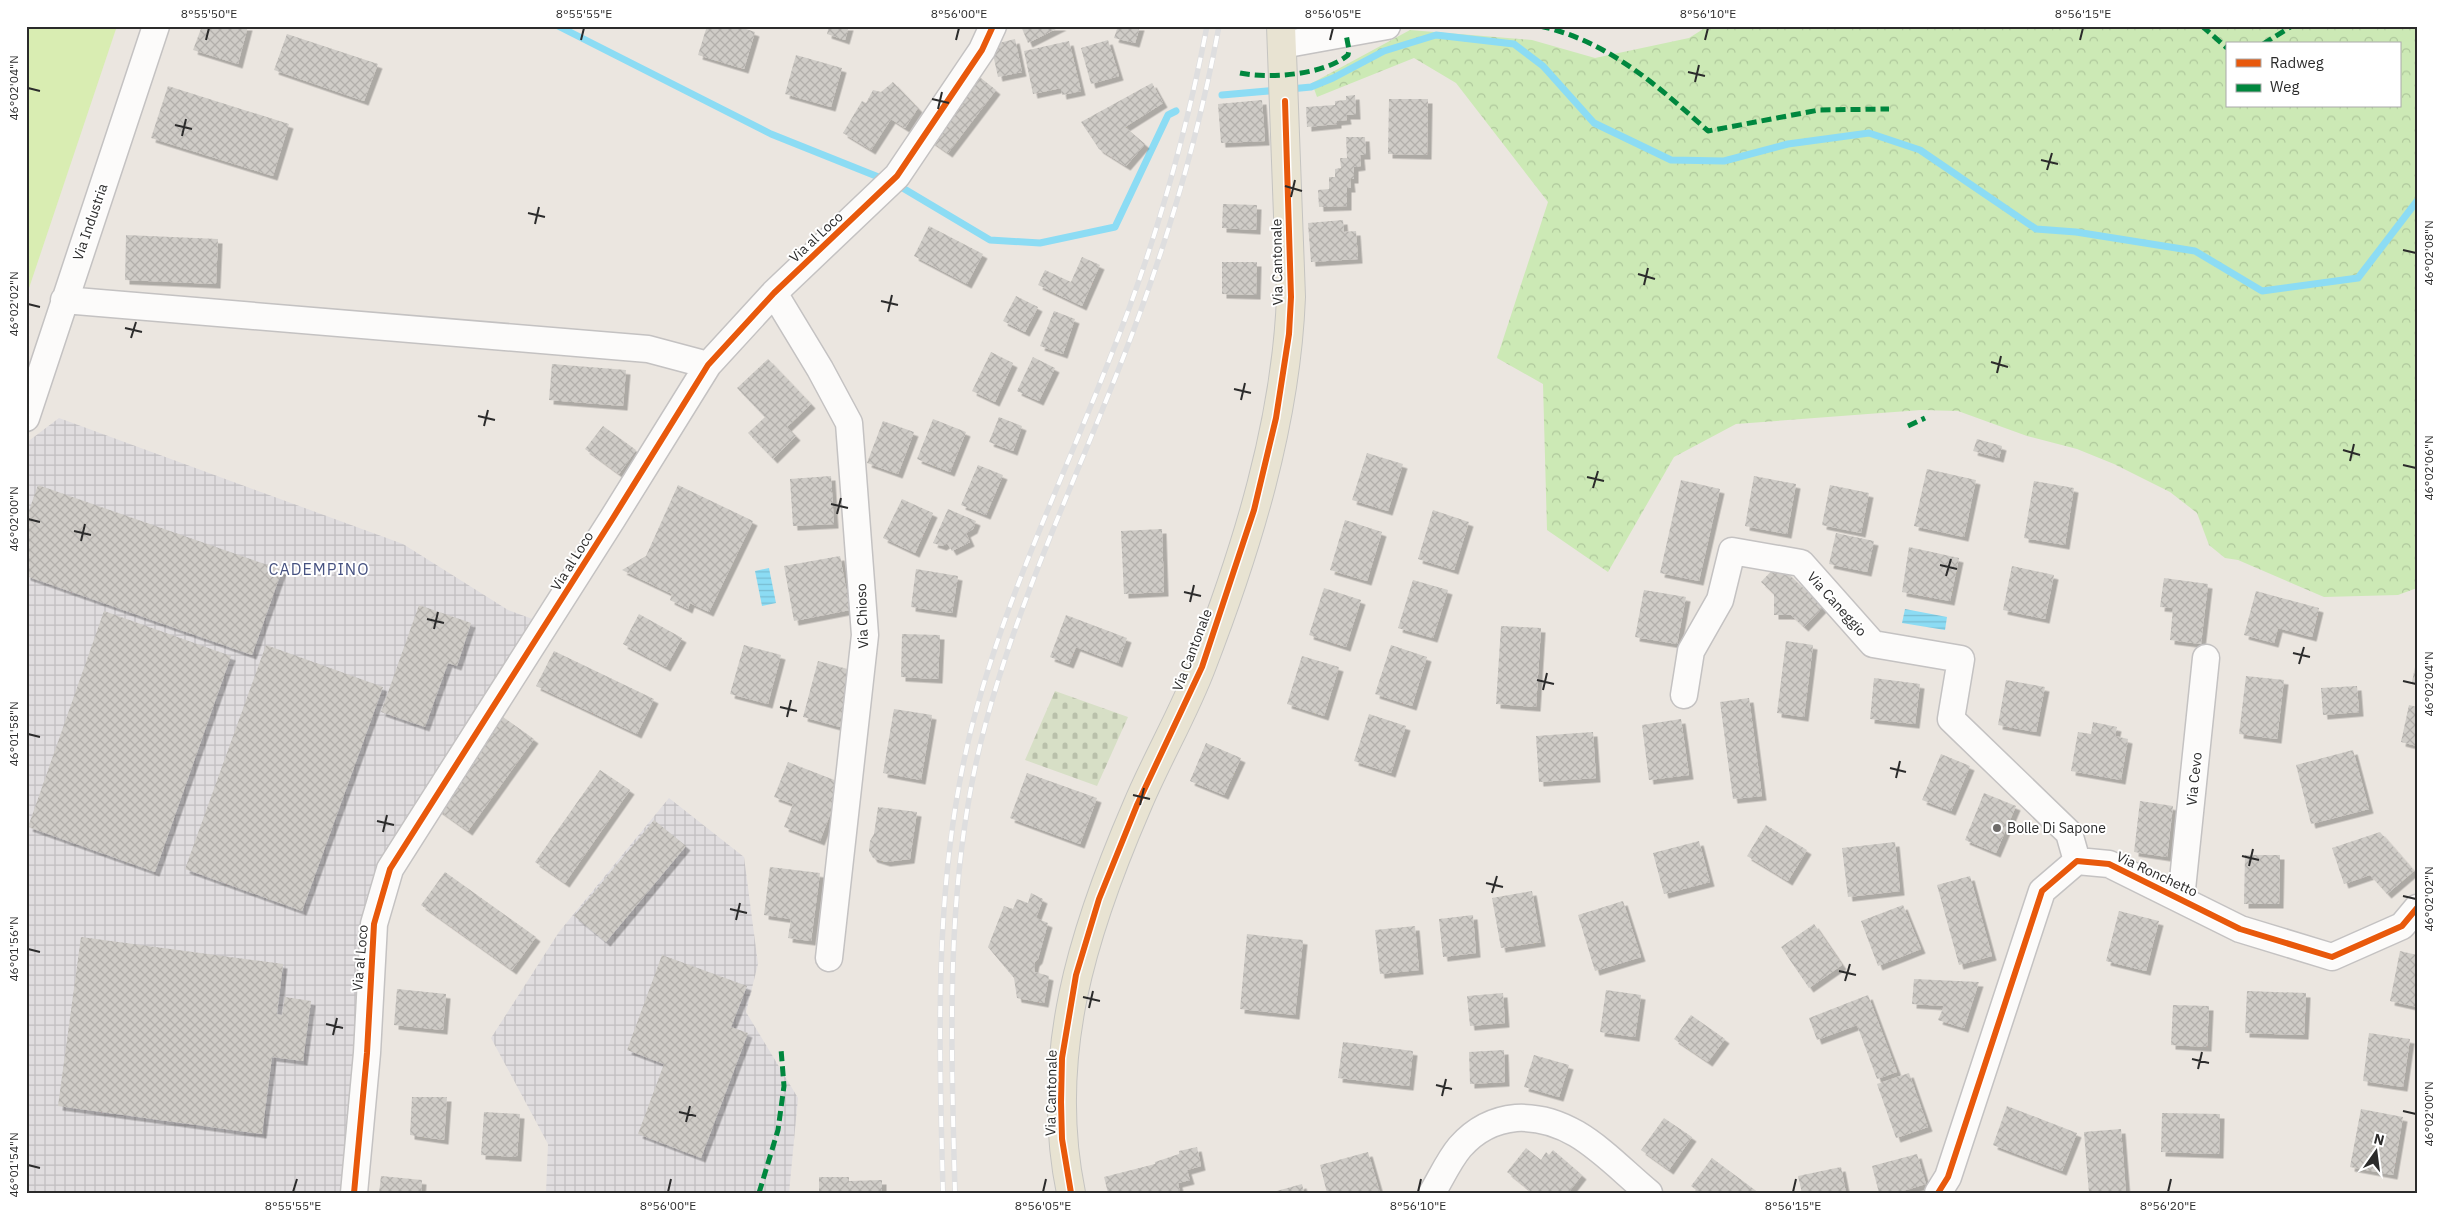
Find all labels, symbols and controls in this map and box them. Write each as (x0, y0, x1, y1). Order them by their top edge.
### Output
text: 8°55'50"E (181, 6, 237, 21)
text: 8°55'55"E (556, 6, 612, 21)
text: 8°56'00"E (931, 6, 987, 21)
text: 8°56'05"E (1305, 6, 1361, 21)
text: 8°56'10"E (1680, 6, 1736, 21)
text: 8°56'15"E (2055, 6, 2111, 21)
legend (2226, 42, 2400, 108)
text: Radweg (2270, 53, 2324, 72)
text: 46°02'04"N (6, 55, 21, 121)
text: Weg (2270, 77, 2299, 96)
street label: Via Industria (68, 181, 112, 263)
street label: Via al Loco (785, 207, 847, 266)
street label: Via Cantonale (1267, 218, 1287, 305)
text: 46°02'08"N (2421, 220, 2436, 286)
text: 46°02'02"N (6, 271, 21, 337)
text: 46°02'06"N (2421, 435, 2436, 501)
text: 46°02'00"N (6, 486, 21, 552)
street label: Via al Loco (547, 528, 597, 594)
district label: CADEMPINO (269, 559, 369, 579)
street label: Via Caneggio (1803, 568, 1871, 640)
street label: Via Chioso (852, 583, 872, 649)
street label: Via Cantonale (1168, 606, 1216, 694)
text: 46°02'04"N (2421, 651, 2436, 717)
text: 46°01'58"N (6, 701, 21, 767)
street label: Via Cevo (2182, 751, 2206, 807)
place label: Bolle Di Sapone (2007, 819, 2106, 837)
marker: Bolle Di Sapone (1991, 822, 2003, 834)
street label: Via Ronchetto (2114, 847, 2201, 901)
text: 46°02'02"N (2421, 866, 2436, 932)
text: 46°01'56"N (6, 916, 21, 982)
street label: Via al Loco (348, 924, 372, 992)
street label: Via Cantonale (1041, 1049, 1061, 1136)
text: 46°02'00"N (2421, 1081, 2436, 1147)
north arrow (2350, 1126, 2400, 1176)
text: N (2372, 1129, 2386, 1149)
text: 46°01'54"N (6, 1132, 21, 1198)
text: 8°55'55"E (265, 1198, 321, 1213)
text: 8°56'00"E (640, 1198, 696, 1213)
text: 8°56'05"E (1015, 1198, 1071, 1213)
text: 8°56'10"E (1390, 1198, 1446, 1213)
text: 8°56'15"E (1765, 1198, 1821, 1213)
text: 8°56'20"E (2140, 1198, 2196, 1213)

